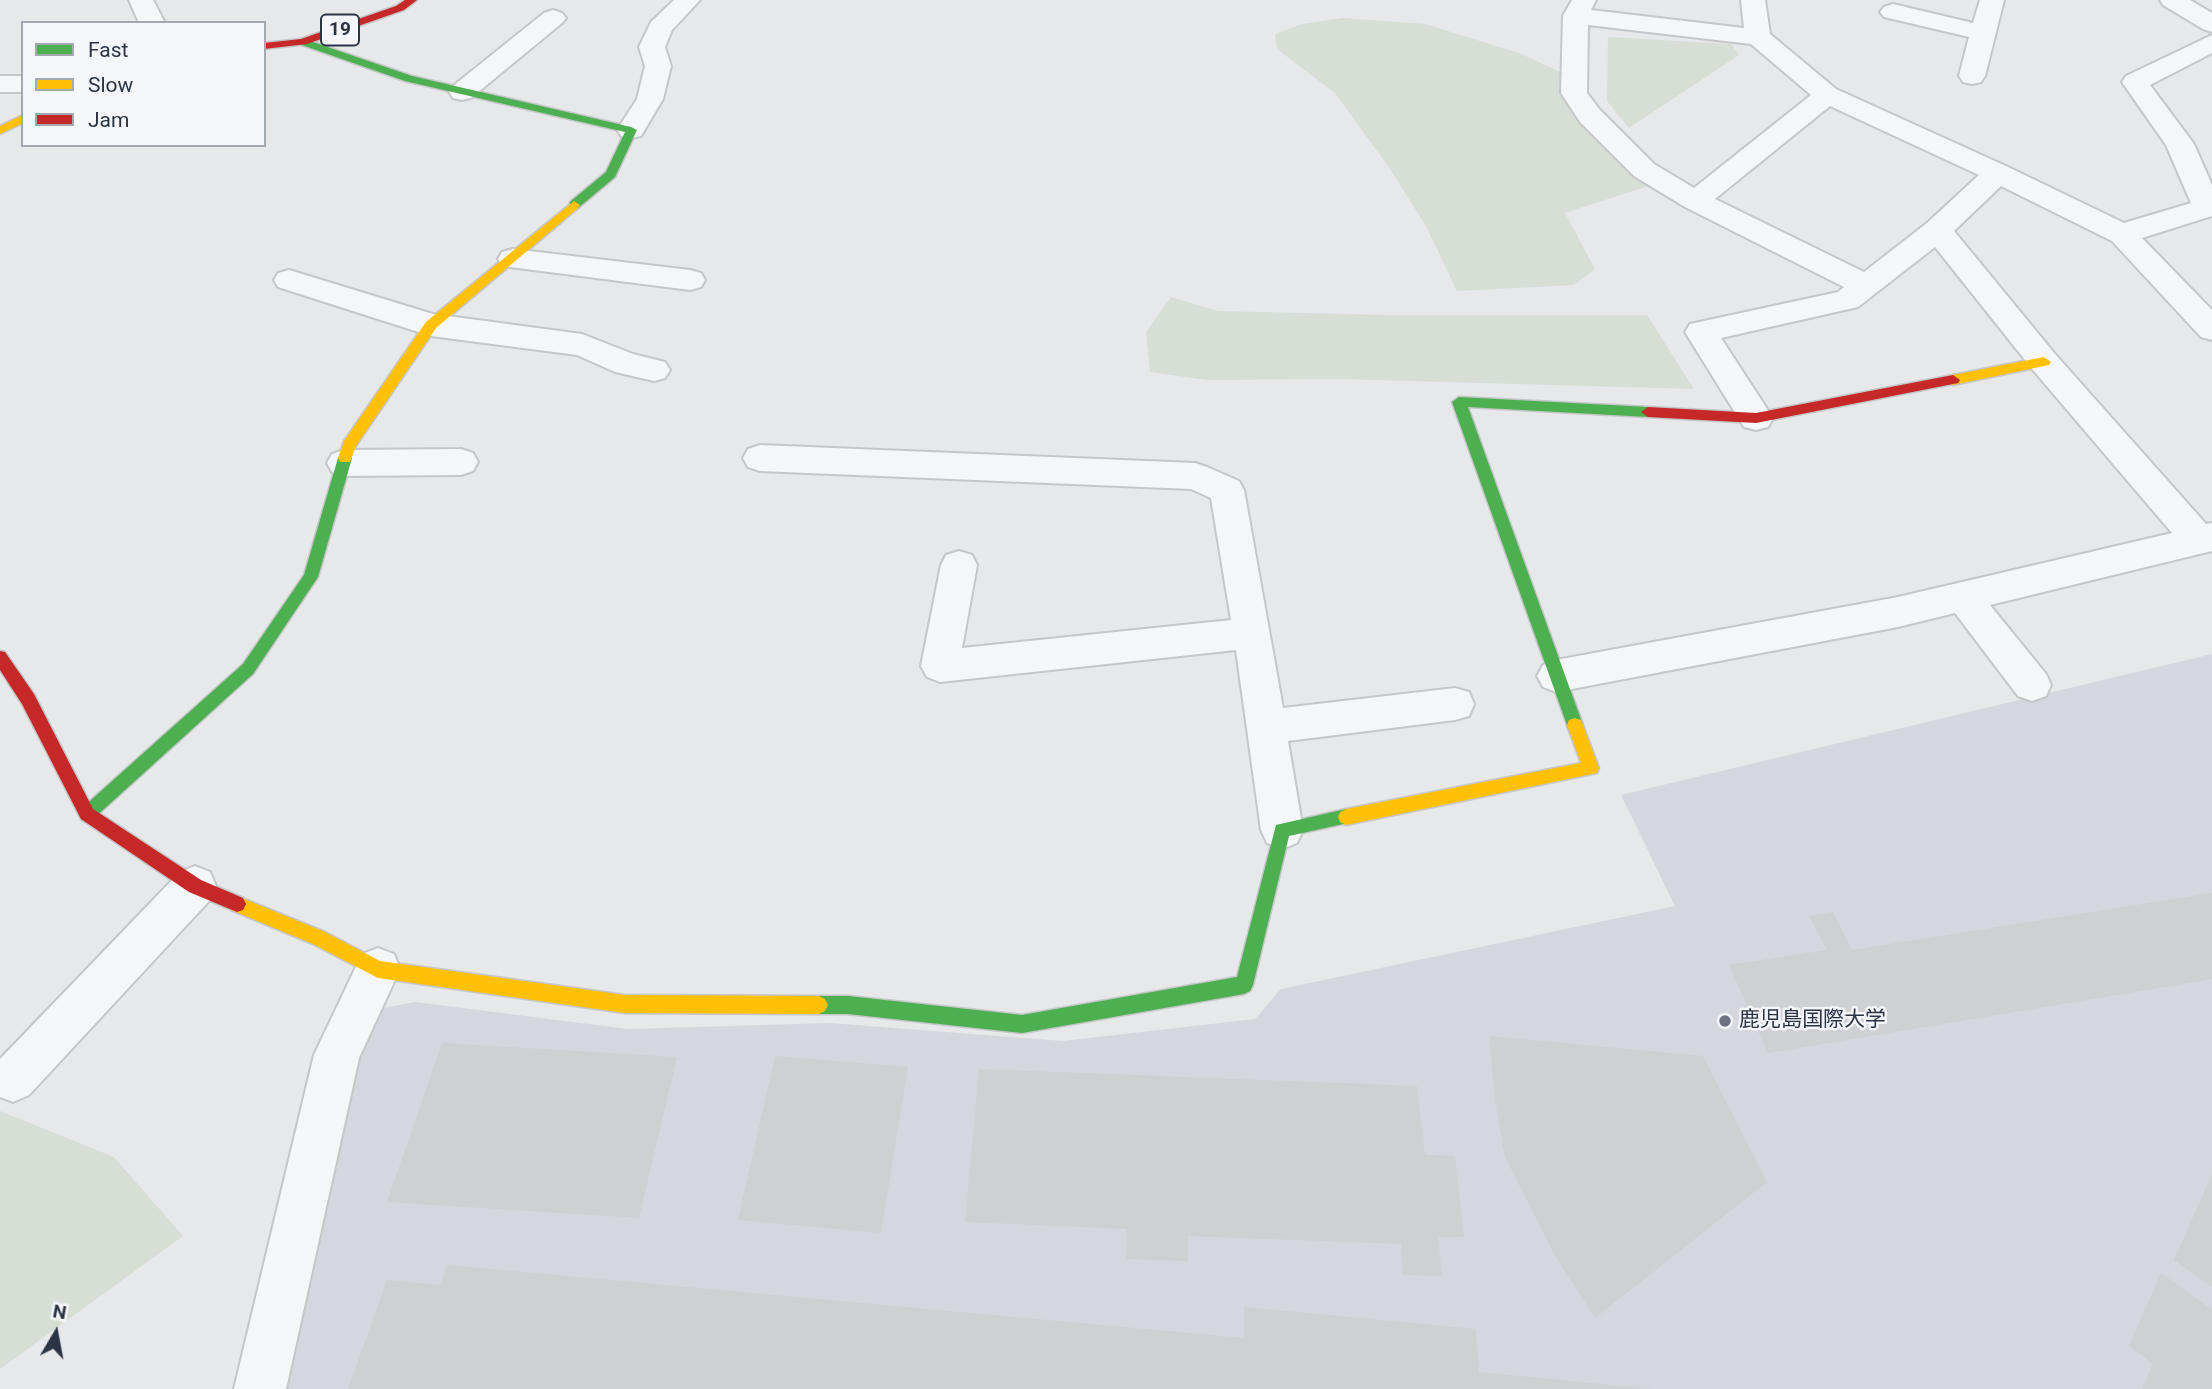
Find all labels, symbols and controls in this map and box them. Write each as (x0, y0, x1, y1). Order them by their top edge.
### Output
road number: 19 (321, 14, 359, 46)
legend (21, 21, 266, 147)
text: Fast (88, 38, 128, 62)
text: Slow (88, 73, 133, 97)
text: Jam (88, 108, 129, 132)
place label: 鹿児島国際大学 (1739, 1008, 1886, 1034)
marker: 鹿児島国際大学 (1717, 1013, 1733, 1029)
north arrow (21, 1298, 91, 1368)
text: N (51, 1299, 68, 1324)

